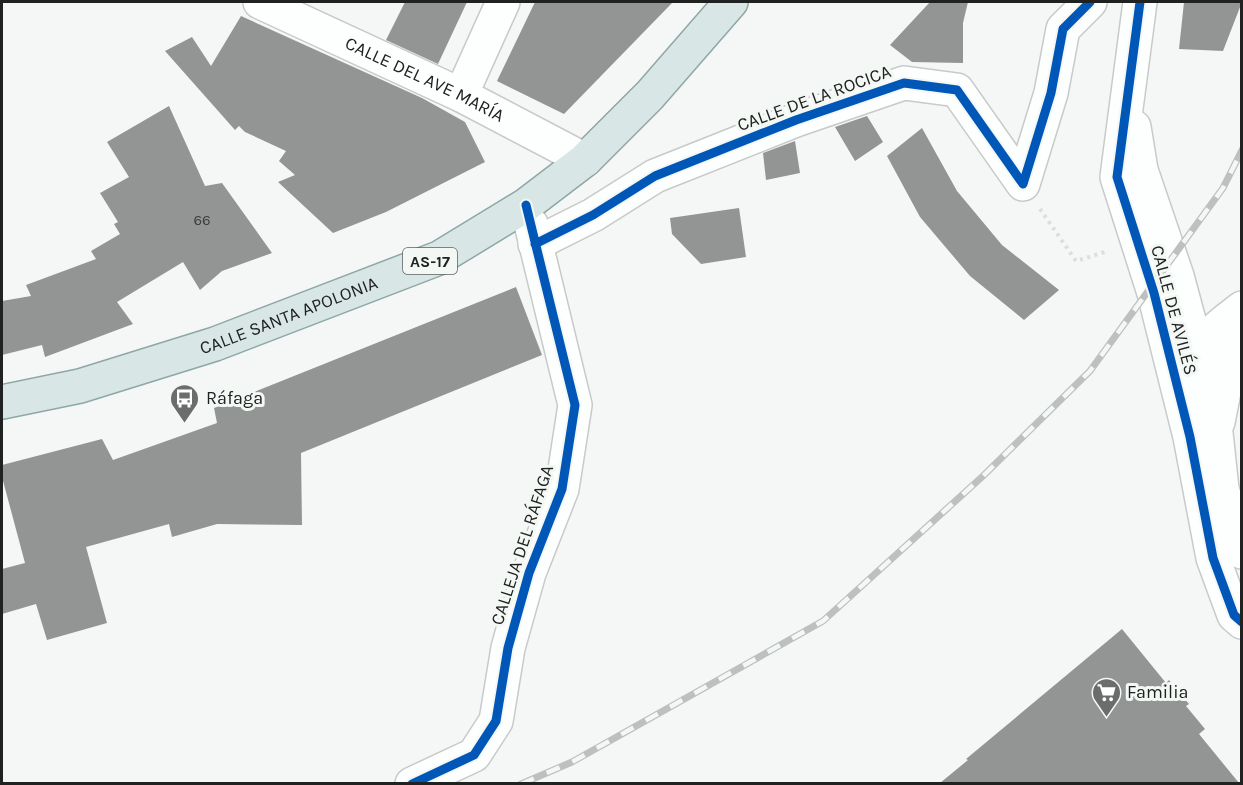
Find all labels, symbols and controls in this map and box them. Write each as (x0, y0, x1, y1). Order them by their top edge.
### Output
street label: CALLE DEL AVE MARÍA (342, 32, 508, 127)
street label: CALLE DE LA ROCICA (734, 60, 894, 136)
house number: 66 (193, 211, 211, 229)
street label: CALLE DE AVILÉS (1146, 243, 1203, 377)
road number: AS-17 (403, 248, 457, 274)
street label: CALLE SANTA APOLONIA (197, 272, 381, 359)
bus stop icon: Ráfaga (169, 382, 201, 424)
place label: Ráfaga (206, 387, 263, 409)
street label: CALLEJA DEL RÁFAGA (485, 462, 558, 628)
supermarket icon: Familia (1090, 676, 1122, 718)
place label: Familia (1127, 681, 1188, 703)

